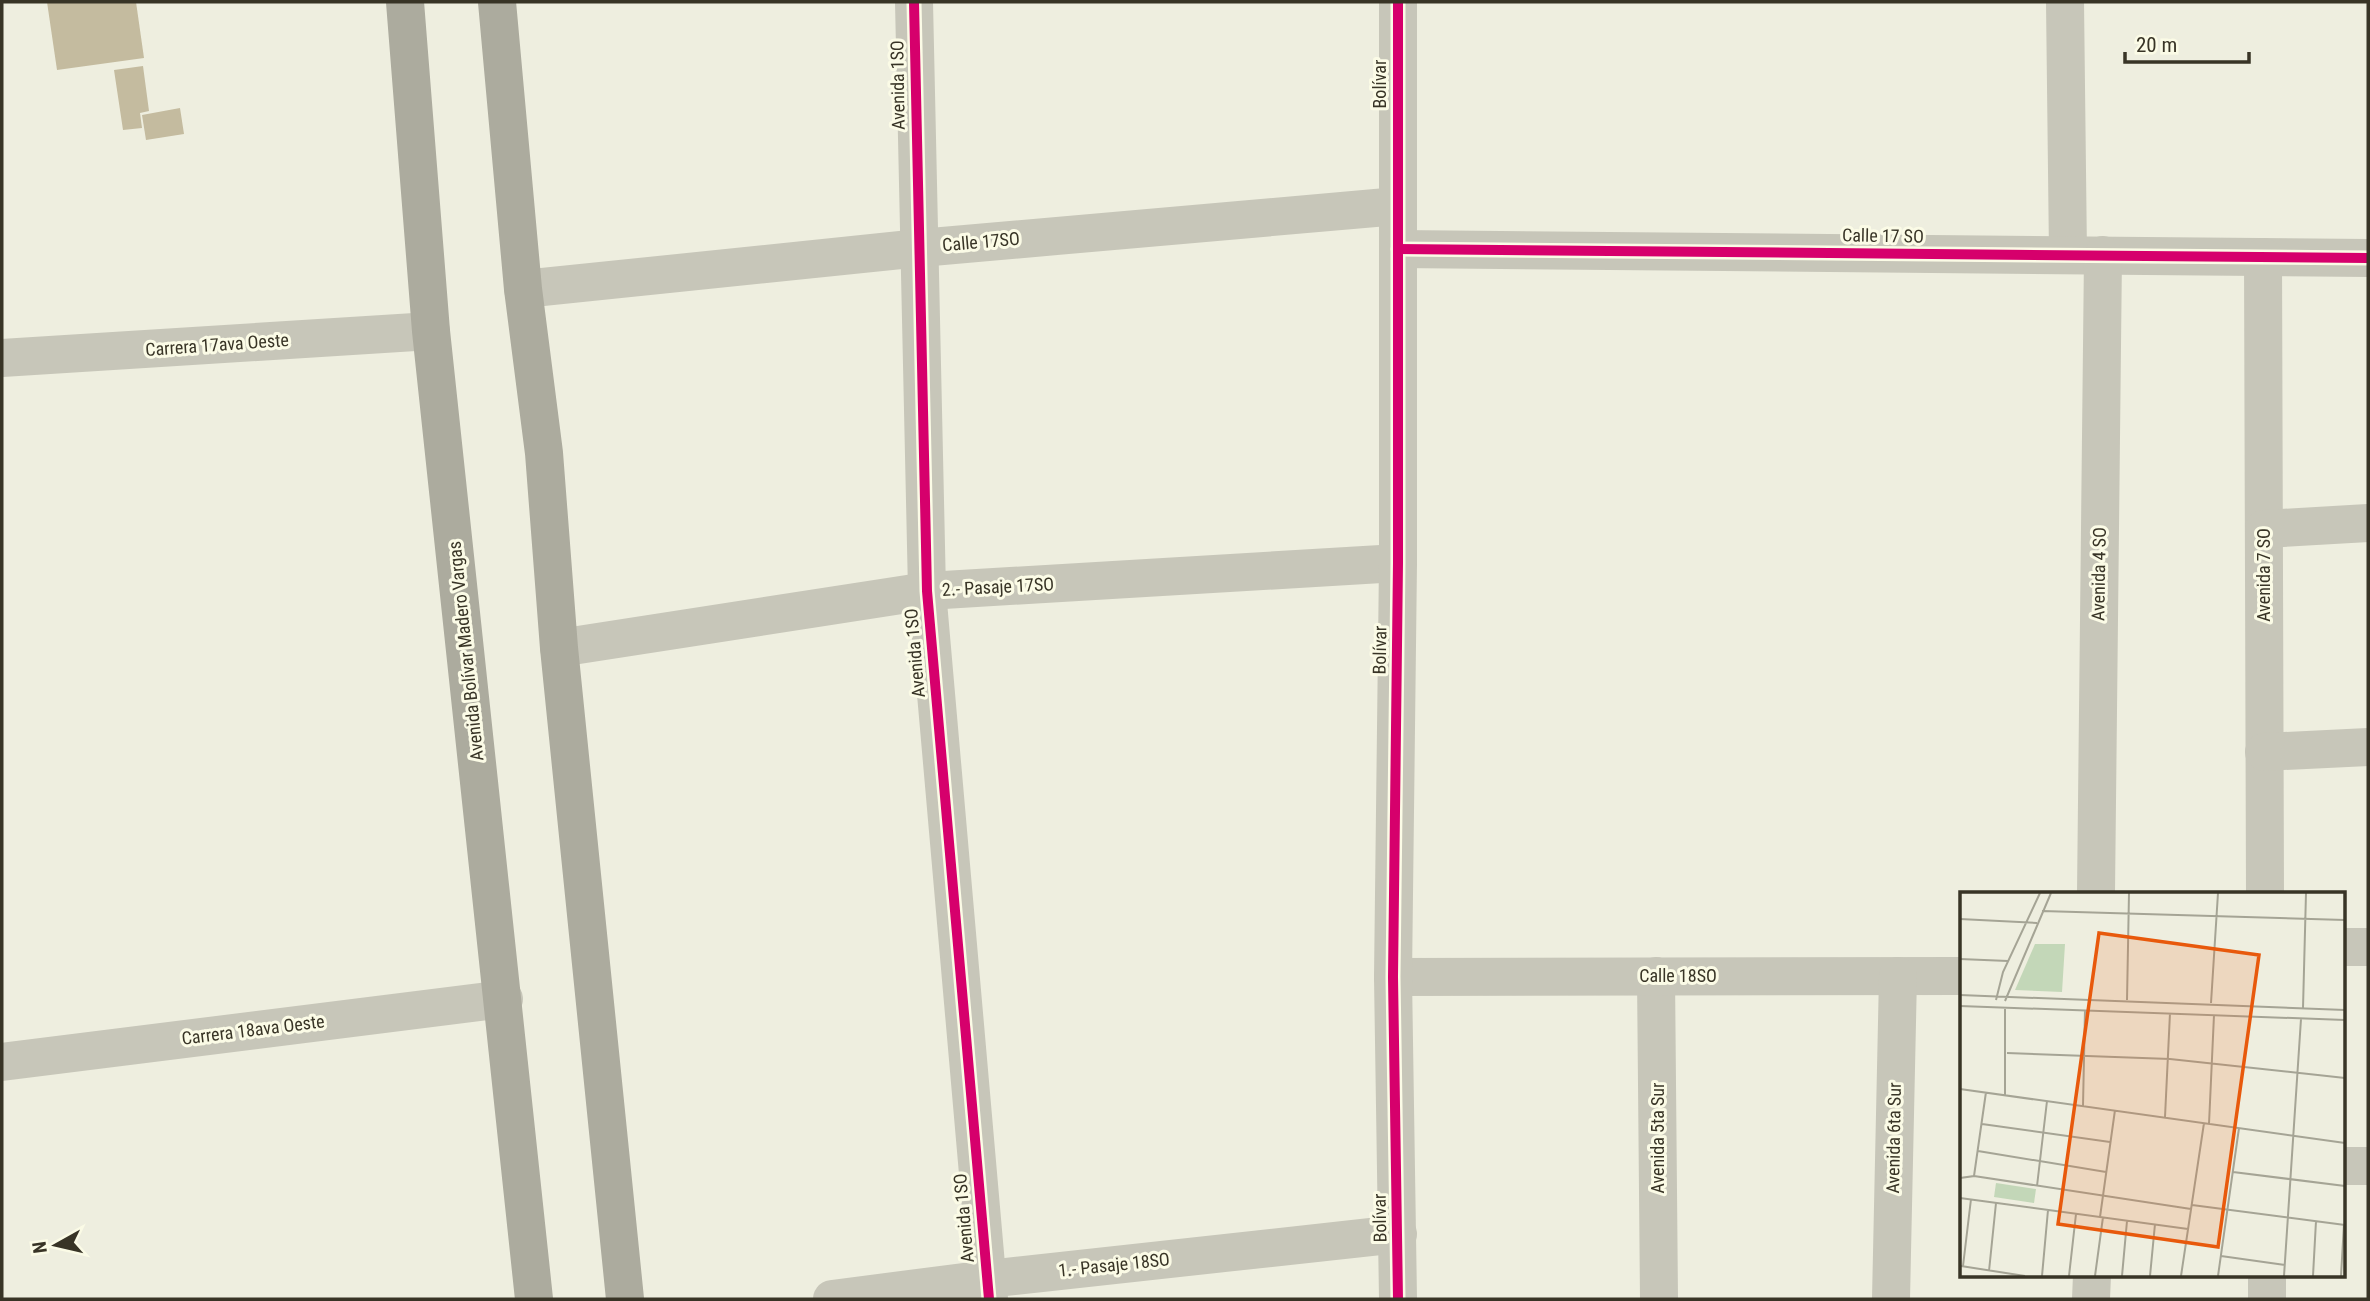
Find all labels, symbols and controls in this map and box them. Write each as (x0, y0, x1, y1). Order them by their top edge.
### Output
scale bar (2125, 21, 2249, 65)
text: 20 m (2136, 33, 2177, 57)
street label: Avenida 1SO (886, 40, 909, 130)
street label: Bolívar (1369, 59, 1390, 108)
street label: Calle 17 SO (1842, 224, 1924, 247)
street label: Calle 17SO (941, 228, 1021, 255)
street label: Carrera 17ava Oeste (145, 329, 289, 360)
street label: Avenida 4 SO (2087, 527, 2110, 621)
street label: Avenida 7 SO (2253, 528, 2274, 622)
street label: Avenida Bolívar Madero Vargas (444, 540, 487, 762)
street label: 2.- Pasaje 17SO (941, 573, 1054, 600)
street label: Avenida 1SO (900, 608, 929, 699)
street label: Bolívar (1369, 625, 1390, 675)
inset map (1960, 892, 2346, 1276)
street label: Calle 18SO (1639, 965, 1717, 986)
street label: Carrera 18ava Oeste (180, 1010, 326, 1049)
street label: Avenida 5ta Sur (1647, 1082, 1668, 1193)
street label: Avenida 6ta Sur (1882, 1082, 1905, 1194)
street label: Avenida 1SO (949, 1173, 978, 1264)
street label: Bolívar (1369, 1193, 1390, 1243)
north arrow (21, 1210, 91, 1280)
text: N (27, 1240, 52, 1255)
street label: 1.- Pasaje 18SO (1057, 1248, 1171, 1281)

